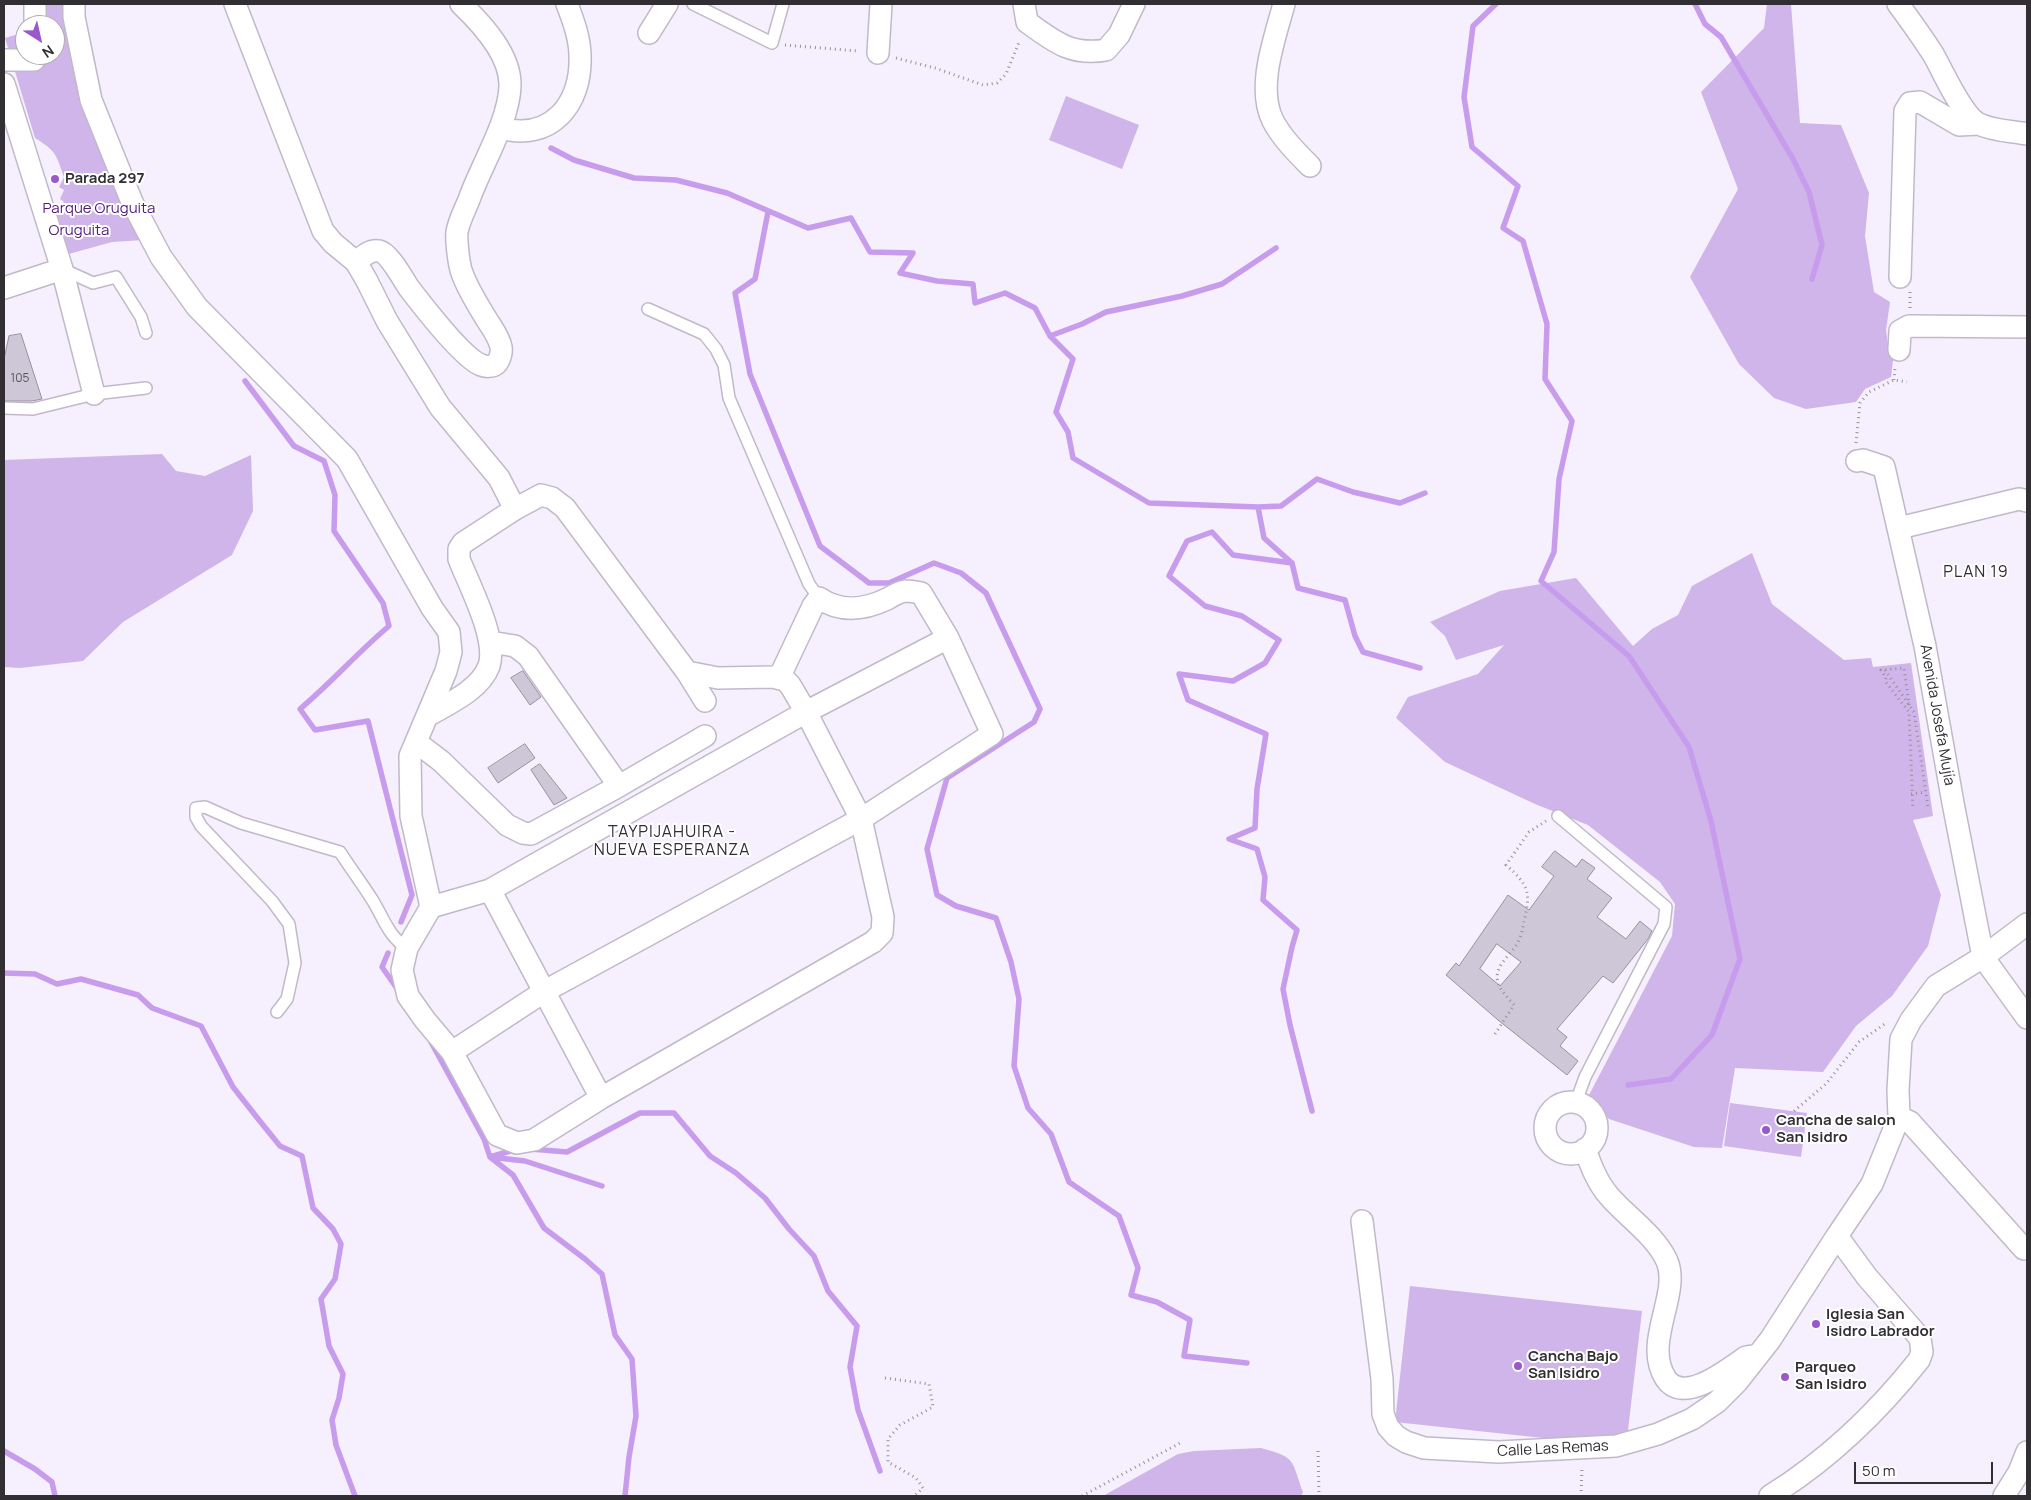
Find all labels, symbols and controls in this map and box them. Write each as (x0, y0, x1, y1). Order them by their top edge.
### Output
north arrow (15, 15, 65, 65)
text: N (39, 41, 58, 63)
place label: Parada 297 (65, 170, 145, 188)
marker: Parada 297 (49, 173, 61, 185)
park label: Parque Oruguita (43, 200, 155, 218)
park label: Oruguita (49, 222, 109, 240)
house number: 105 (11, 372, 29, 386)
district label: PLAN 19 (1942, 563, 2010, 583)
street label: Avenida Josefa Mujía (1916, 643, 1958, 787)
district label: TAYPIJAHUIRA - NUEVA ESPERANZA (592, 823, 752, 861)
place label: Cancha de salon San Isidro (1776, 1112, 1896, 1147)
marker: Cancha de salon San Isidro (1760, 1124, 1772, 1136)
place label: Iglesia San Isidro Labrador (1826, 1306, 1935, 1341)
marker: Iglesia San Isidro Labrador (1810, 1318, 1822, 1330)
place label: Cancha Bajo San Isidro (1528, 1348, 1618, 1383)
place label: Parqueo San Isidro (1795, 1359, 1867, 1394)
marker: Cancha Bajo San Isidro (1512, 1360, 1524, 1372)
marker: Parqueo San Isidro (1779, 1371, 1791, 1383)
street label: Calle Las Remas (1497, 1437, 1609, 1461)
scale bar (1856, 1452, 1995, 1484)
text: 50 m (1862, 1460, 1896, 1481)

